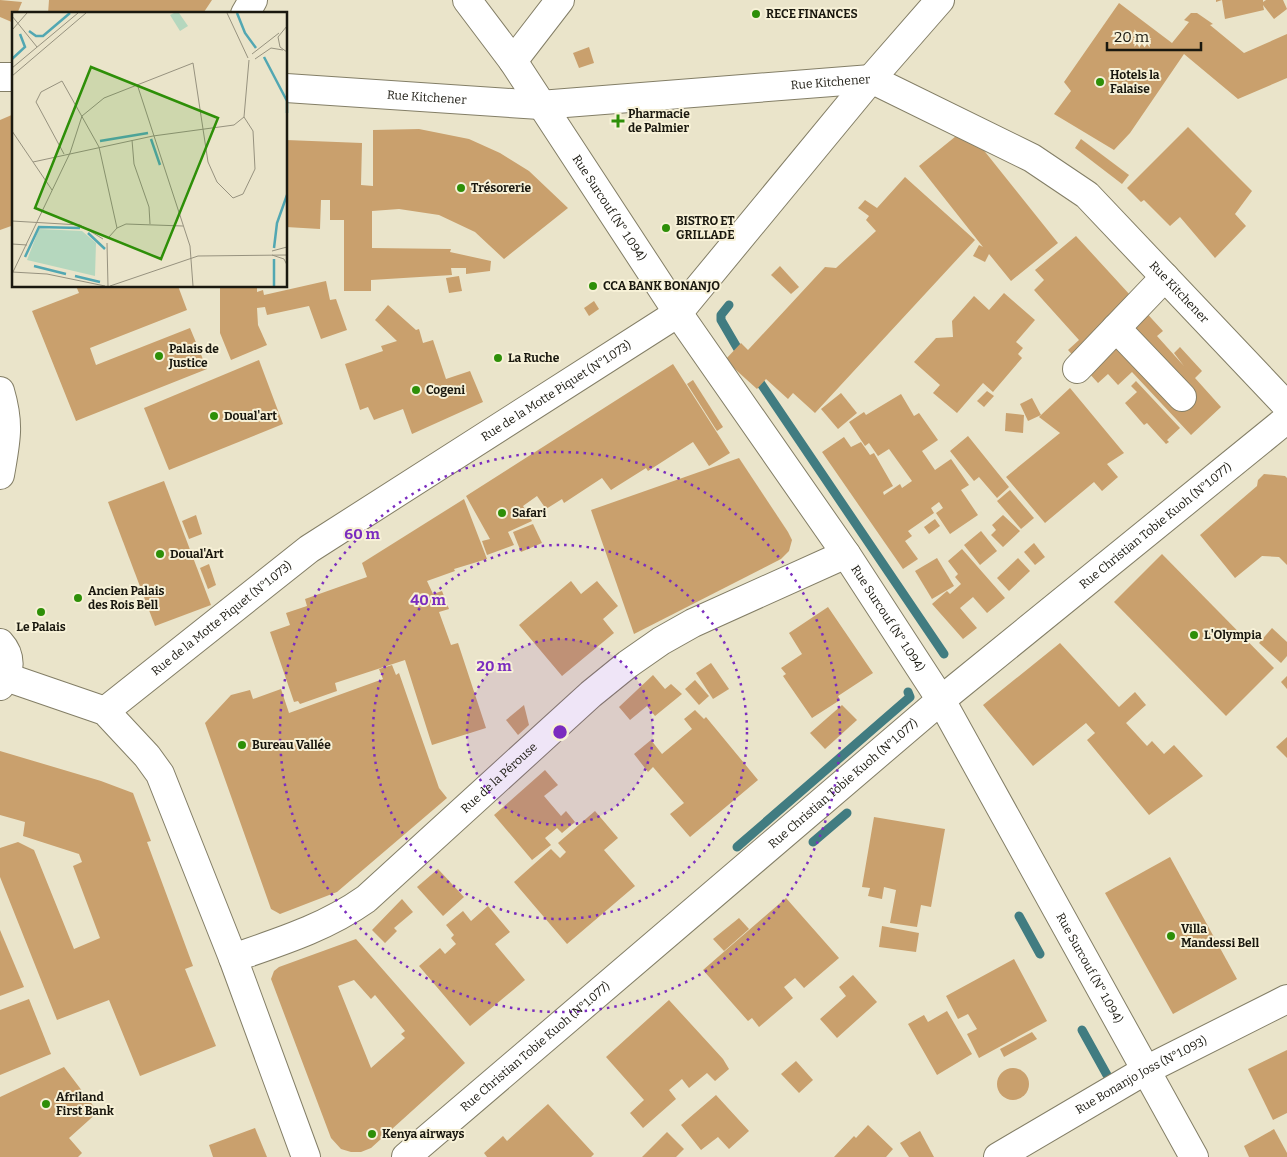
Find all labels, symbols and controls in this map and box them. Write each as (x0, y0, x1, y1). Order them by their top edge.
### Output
place label: RECE FINANCES (766, 7, 858, 21)
marker: RECE FINANCES (750, 8, 762, 20)
inset map (12, 12, 288, 288)
scale bar (1107, 20, 1201, 52)
text: 20 m (1114, 28, 1150, 46)
place label: Hotels la Falaise (1110, 68, 1160, 96)
street label: Rue Kitchener (790, 72, 871, 92)
marker: Hotels la Falaise (1094, 76, 1106, 88)
street label: Rue Kitchener (386, 88, 468, 107)
place label: Pharmacie de Palmier (628, 107, 690, 135)
marker: Pharmacie de Palmier (612, 115, 624, 127)
street label: Rue Surcouf (N° 1.094) (569, 152, 650, 264)
place label: Trésorerie (471, 181, 531, 195)
marker: Trésorerie (455, 182, 467, 194)
place label: BISTRO ET GRILLADE (676, 214, 735, 242)
marker: BISTRO ET GRILLADE (660, 222, 672, 234)
street label: Rue Kitchener (1147, 258, 1212, 326)
place label: CCA BANK BONANJO (603, 279, 720, 293)
marker: CCA BANK BONANJO (587, 280, 599, 292)
street label: Rue de la Motte Piquet (N°1.073) (479, 337, 634, 444)
place label: Palais de Justice (168, 342, 219, 370)
marker: Palais de Justice (153, 350, 165, 362)
place label: La Ruche (508, 351, 560, 365)
marker: La Ruche (492, 352, 504, 364)
place label: Cogeni (426, 383, 465, 397)
marker: Cogeni (410, 384, 422, 396)
place label: Doual'art (224, 409, 277, 423)
marker: Doual'art (208, 410, 220, 422)
street label: Rue Christian Tobie Kuoh (N°1.077) (1077, 459, 1235, 592)
place label: Safari (512, 506, 546, 520)
marker: Safari (496, 507, 508, 519)
text: 60 m (344, 525, 380, 543)
place label: Doual'Art (170, 547, 224, 561)
marker: Doual'Art (154, 548, 166, 560)
street label: Rue de la Motte Piquet (N°1.073) (149, 557, 295, 678)
street label: Rue Surcouf (N° 1.094) (848, 563, 928, 674)
place label: Ancien Palais des Rois Bell (88, 584, 165, 612)
text: 40 m (410, 591, 447, 609)
marker: Ancien Palais des Rois Bell (72, 592, 84, 604)
marker: Le Palais (35, 606, 47, 618)
place label: Le Palais (16, 620, 66, 634)
place label: L'Olympia (1204, 628, 1262, 642)
marker: L'Olympia (1188, 629, 1200, 641)
text: 20 m (477, 657, 512, 675)
street label: Rue Christian Tobie Kuoh (N°1.077) (766, 715, 921, 851)
centre of rings (551, 723, 569, 741)
place label: Bureau Vallée (252, 738, 331, 752)
marker: Bureau Vallée (236, 739, 248, 751)
street label: Rue de la Pérouse (458, 740, 540, 816)
street label: Rue Surcouf (N° 1.094) (1053, 911, 1127, 1026)
place label: Villa Mandessi Bell (1181, 922, 1259, 950)
marker: Villa Mandessi Bell (1165, 930, 1177, 942)
street label: Rue Christian Tobie Kuoh (N°1.077) (458, 978, 613, 1114)
street label: Rue Bonanjo Joss (N°1.093) (1073, 1032, 1210, 1117)
place label: Afriland First Bank (56, 1090, 115, 1118)
marker: Afriland First Bank (40, 1098, 52, 1110)
place label: Kenya airways (382, 1127, 464, 1141)
marker: Kenya airways (366, 1128, 378, 1140)

